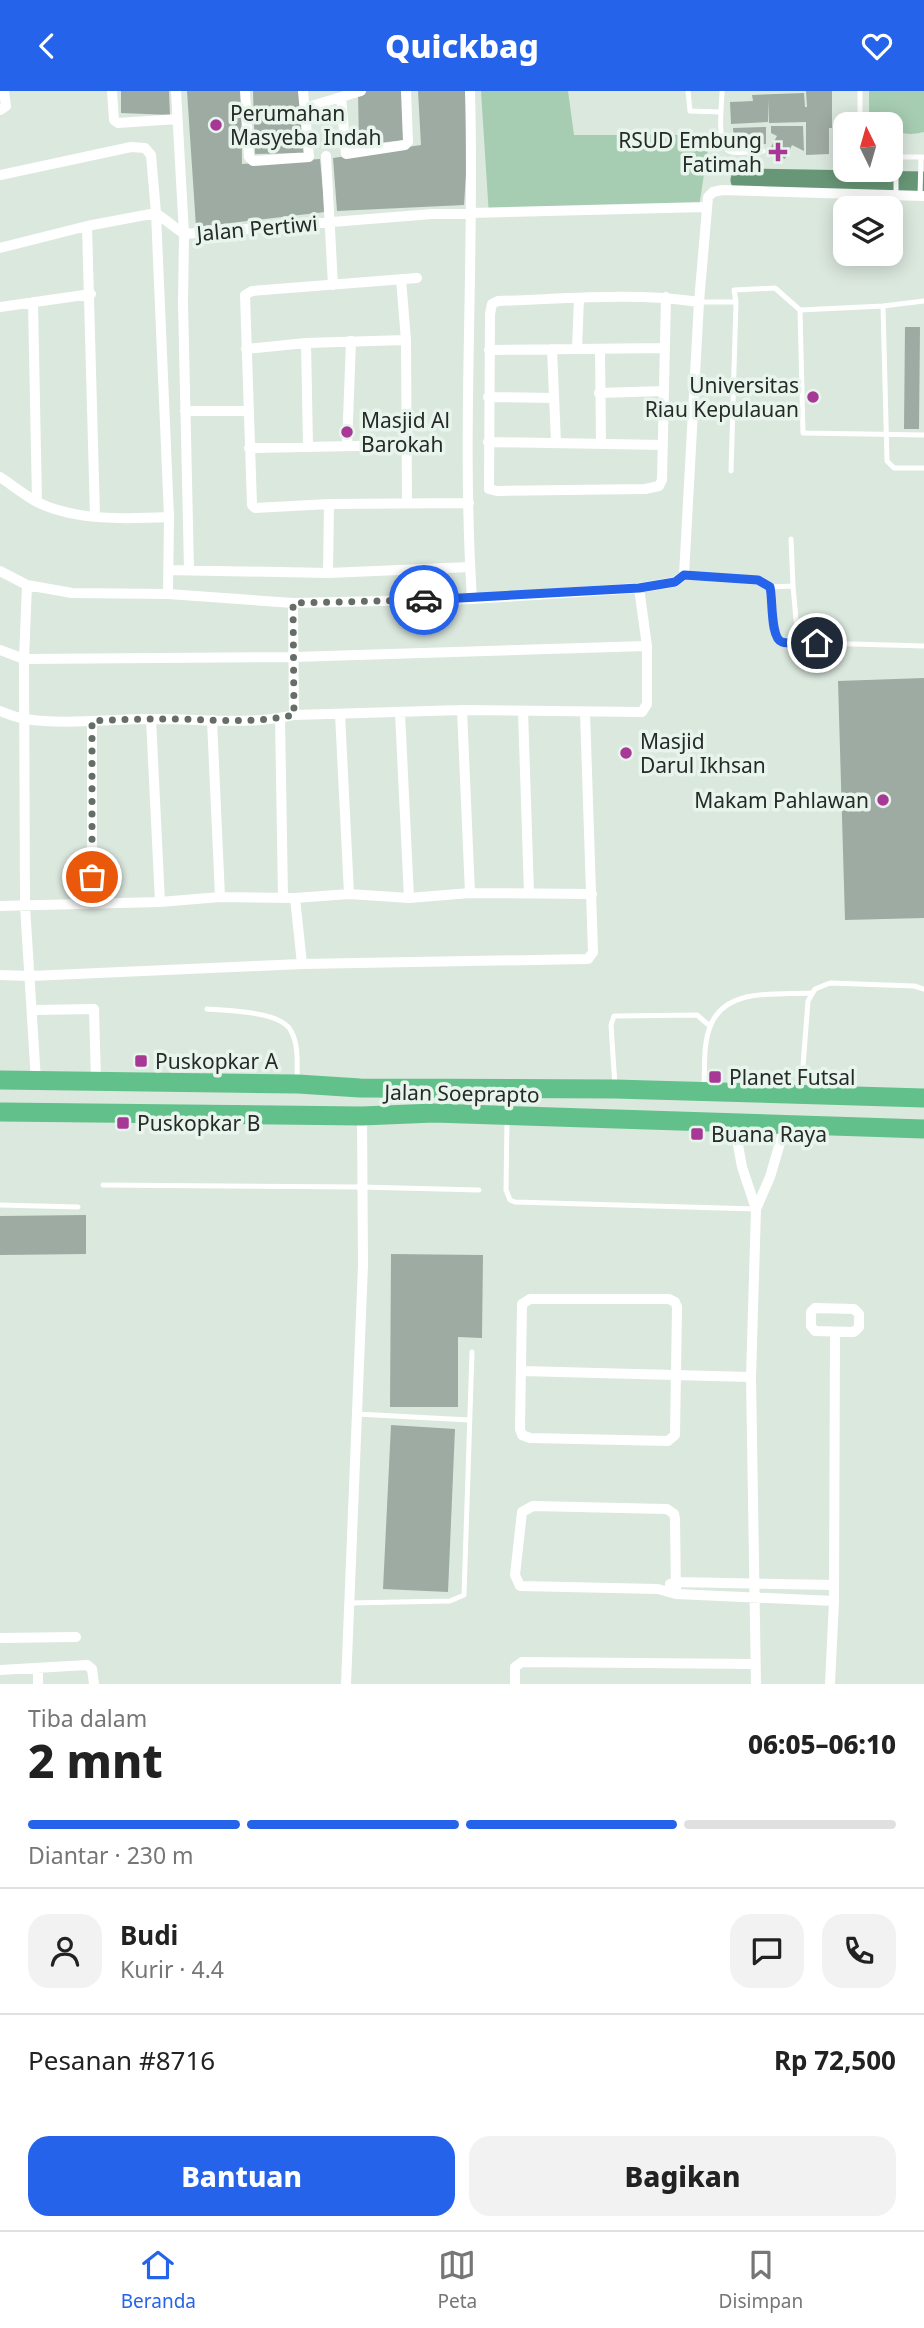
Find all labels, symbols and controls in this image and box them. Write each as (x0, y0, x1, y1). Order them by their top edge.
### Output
text: Quickbag (385, 24, 539, 67)
icon: back (28, 27, 66, 65)
icon: heart (858, 27, 896, 65)
place label: Perumahan Masyeba Indah (230, 99, 381, 151)
north arrow (833, 112, 903, 182)
map controls (833, 112, 903, 266)
marker: Perumahan Masyeba Indah (208, 117, 224, 133)
place label: RSUD Embung Fatimah (618, 126, 762, 178)
marker: RSUD Embung Fatimah (768, 142, 788, 162)
button: layers (833, 196, 903, 266)
street label: Jalan Pertiwi (193, 209, 319, 247)
place label: Universitas Riau Kepulauan (645, 371, 799, 423)
marker: Universitas Riau Kepulauan (805, 389, 821, 405)
place label: Masjid Al Barokah (361, 406, 450, 458)
marker: Masjid Al Barokah (339, 424, 355, 440)
courier (389, 565, 459, 635)
icon: car (405, 581, 443, 619)
pin (787, 613, 847, 673)
icon: home (798, 624, 836, 662)
place label: Masjid Darul Ikhsan (640, 727, 766, 779)
marker: Masjid Darul Ikhsan (618, 745, 634, 761)
place label: Makam Pahlawan (694, 786, 869, 814)
marker: Makam Pahlawan (875, 792, 891, 808)
pin (62, 847, 122, 907)
icon: bag (73, 858, 111, 896)
place label: Puskopkar A (155, 1047, 279, 1075)
marker: Puskopkar A (133, 1053, 149, 1069)
place label: Planet Futsal (729, 1063, 855, 1091)
marker: Planet Futsal (707, 1069, 723, 1085)
street label: Jalan Soeprapto (382, 1078, 540, 1108)
place label: Puskopkar B (137, 1109, 260, 1137)
marker: Puskopkar B (115, 1115, 131, 1131)
place label: Buana Raya (711, 1120, 827, 1148)
marker: Buana Raya (689, 1126, 705, 1142)
text: Tiba dalam (28, 1702, 147, 1734)
text: 06:05–06:10 (748, 1726, 896, 1762)
text: 2 mnt (28, 1729, 163, 1791)
text: Diantar · 230 m (28, 1839, 194, 1871)
button: person (28, 1914, 102, 1988)
button: chat (730, 1914, 804, 1988)
button: phone (822, 1914, 896, 1988)
text: Budi (120, 1917, 178, 1953)
text: Kurir · 4.4 (120, 1953, 224, 1985)
text: Pesanan #8716 (28, 2042, 215, 2078)
text: Rp 72,500 (774, 2042, 896, 2078)
button: Bantuan (28, 2136, 455, 2216)
button: Bagikan (469, 2136, 896, 2216)
tab: Beranda (121, 2246, 196, 2314)
tab: Peta (437, 2246, 477, 2314)
tab: Disimpan (719, 2246, 803, 2314)

